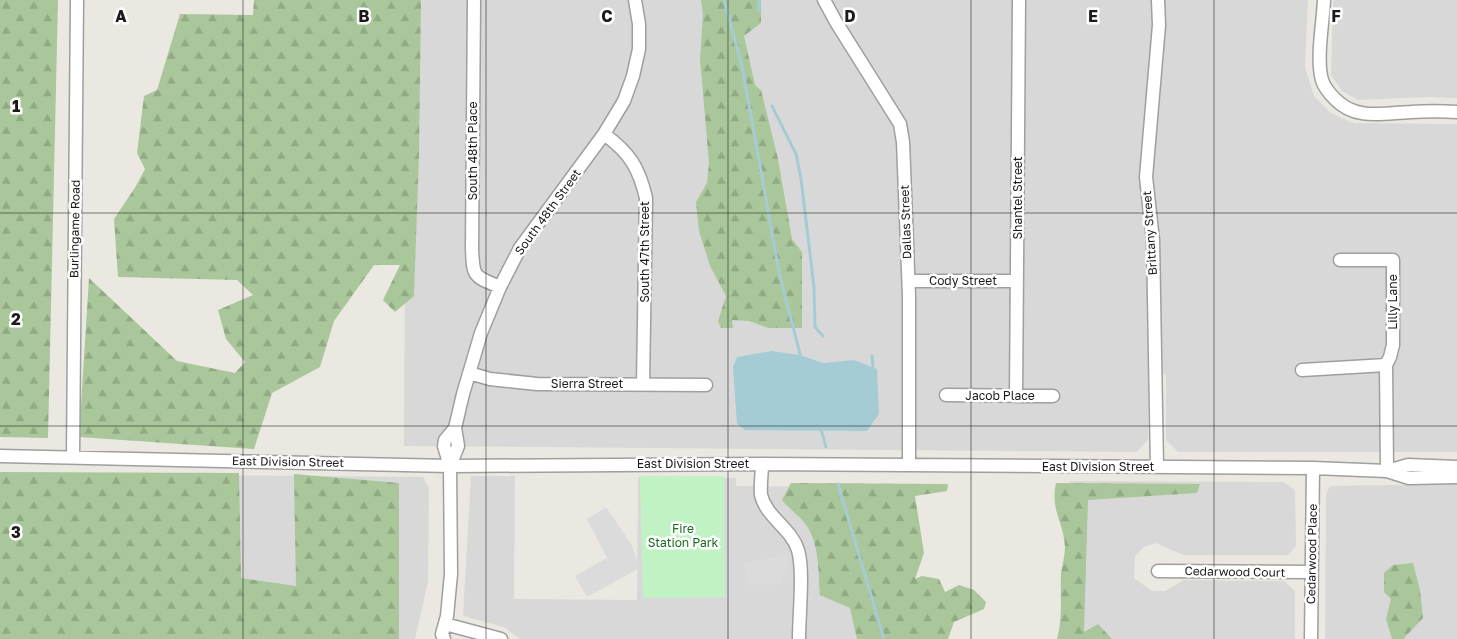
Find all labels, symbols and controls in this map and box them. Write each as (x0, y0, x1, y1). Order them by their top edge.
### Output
text: A (115, 6, 127, 26)
text: B (358, 6, 370, 26)
text: C (601, 6, 613, 26)
text: D (844, 6, 856, 26)
text: E (1088, 6, 1098, 26)
text: F (1331, 6, 1341, 26)
text: 1 (12, 96, 20, 116)
street label: South 48th Place (465, 101, 480, 201)
street label: Shantel Street (1010, 156, 1025, 240)
street label: South 48th Street (511, 166, 584, 258)
street label: Burlingame Road (66, 180, 83, 278)
street label: Dallas Street (897, 184, 914, 260)
street label: Brittany Street (1139, 190, 1160, 276)
street label: South 47th Street (637, 201, 652, 303)
street label: Cody Street (929, 273, 997, 288)
street label: Lilly Lane (1385, 274, 1400, 330)
text: 2 (11, 309, 21, 329)
street label: Sierra Street (551, 376, 623, 391)
street label: Jacob Place (965, 388, 1035, 403)
street label: East Division Street (232, 453, 345, 470)
street label: East Division Street (637, 456, 749, 471)
street label: East Division Street (1042, 459, 1154, 474)
street label: Cedarwood Place (1303, 504, 1320, 604)
park label: Fire Station Park (648, 521, 718, 550)
text: 3 (11, 522, 21, 542)
street label: Cedarwood Court (1184, 563, 1286, 580)

